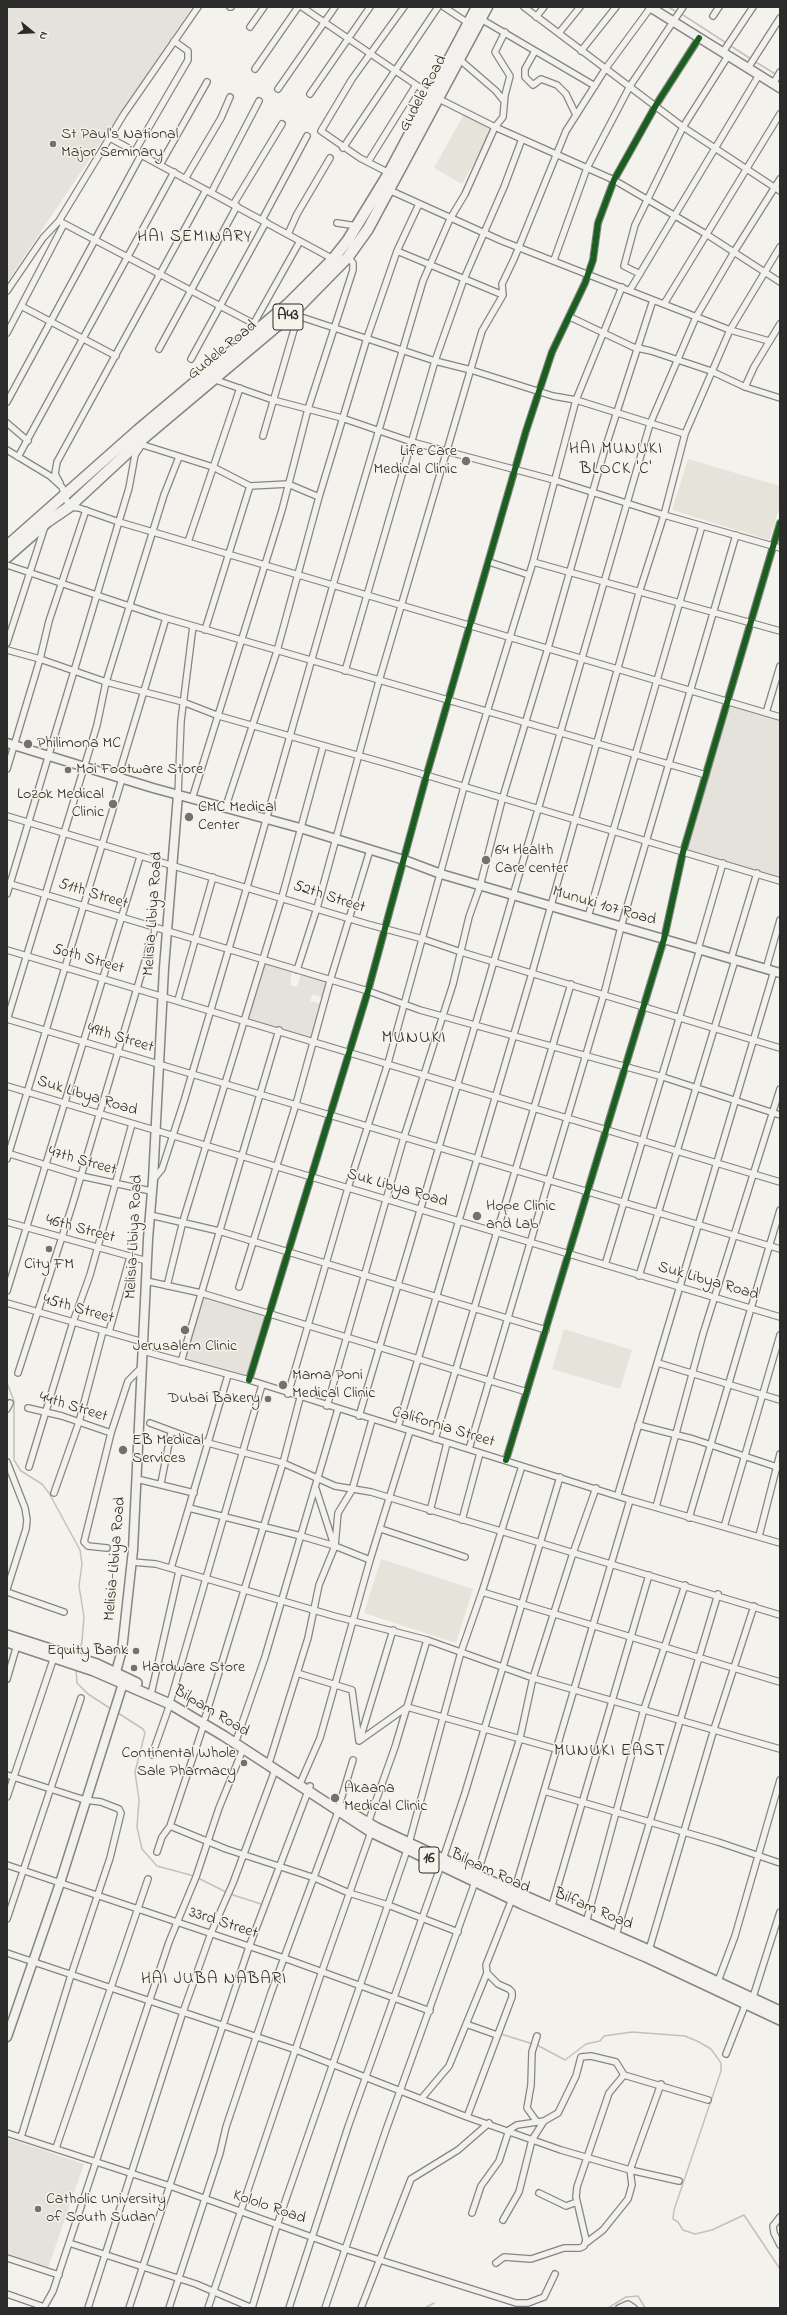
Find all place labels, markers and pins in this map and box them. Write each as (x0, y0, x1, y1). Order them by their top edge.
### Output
place label: St Paul's National Major Seminary (61, 125, 178, 163)
marker: St Paul's National Major Seminary (48, 139, 58, 149)
place label: Life Care Medical Clinic (374, 442, 457, 480)
marker: Life Care Medical Clinic (460, 455, 472, 467)
place label: Philimona MC (37, 734, 121, 754)
marker: Philimona MC (22, 738, 34, 750)
place label: Moi Footware Store (76, 760, 203, 780)
marker: Moi Footware Store (63, 765, 73, 775)
place label: Lozok Medical Clinic (17, 785, 104, 823)
marker: Lozok Medical Clinic (107, 798, 119, 810)
place label: CMC Medical Center (198, 798, 276, 836)
marker: CMC Medical Center (183, 811, 195, 823)
place label: 64 Health Care center (495, 841, 568, 879)
marker: 64 Health Care center (480, 854, 492, 866)
place label: Hope Clinic and Lab (486, 1197, 556, 1235)
marker: Hope Clinic and Lab (471, 1210, 483, 1222)
marker: City FM (44, 1244, 54, 1254)
place label: City FM (24, 1255, 74, 1275)
marker: Jerusalem Clinic (179, 1324, 191, 1336)
place label: Jerusalem Clinic (133, 1337, 237, 1357)
place label: Mama Poni Medical Clinic (292, 1366, 375, 1404)
marker: Mama Poni Medical Clinic (277, 1379, 289, 1391)
place label: Dubai Bakery (168, 1389, 260, 1409)
marker: Dubai Bakery (263, 1394, 273, 1404)
place label: EB Medical Services (132, 1431, 204, 1469)
marker: EB Medical Services (117, 1444, 129, 1456)
place label: Equity Bank (47, 1641, 128, 1661)
marker: Equity Bank (131, 1646, 141, 1656)
place label: Hardware Store (142, 1658, 245, 1678)
marker: Hardware Store (129, 1663, 139, 1673)
place label: Continental Whole Sale Pharmacy (121, 1744, 236, 1782)
marker: Continental Whole Sale Pharmacy (239, 1758, 249, 1768)
place label: Akaana Medical Clinic (344, 1779, 427, 1817)
marker: Akaana Medical Clinic (329, 1792, 341, 1804)
place label: Catholic University of South Sudan (46, 2190, 166, 2228)
marker: Catholic University of South Sudan (33, 2204, 43, 2214)

